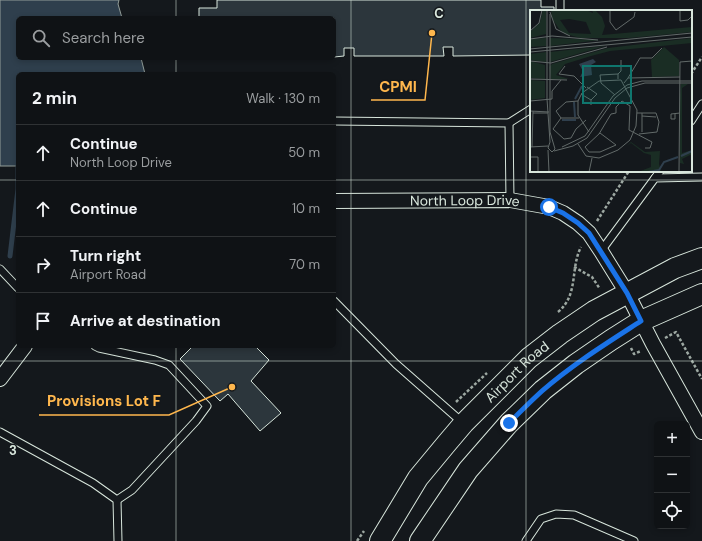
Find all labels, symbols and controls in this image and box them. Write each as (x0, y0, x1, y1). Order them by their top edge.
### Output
text: C (434, 5, 444, 22)
inset map (530, 10, 692, 172)
search box (16, 16, 336, 60)
icon: search (30, 27, 52, 49)
text: Search here (62, 28, 145, 48)
callout: CPMI (371, 73, 425, 100)
text: CPMI (379, 77, 417, 97)
text: 2 min (32, 87, 77, 109)
text: Walk · 130 m (246, 90, 320, 107)
text: Continue (70, 134, 138, 154)
icon: ahead (32, 142, 54, 164)
text: 50 m (288, 144, 320, 161)
text: North Loop Drive (70, 154, 172, 171)
street label: North Loop Drive (410, 191, 521, 211)
icon: ahead (32, 198, 54, 220)
route start (540, 198, 558, 216)
text: Continue (70, 199, 138, 219)
text: 10 m (292, 200, 320, 217)
text: Turn right (70, 246, 141, 266)
icon: right (32, 254, 54, 276)
text: 70 m (289, 256, 320, 273)
text: Airport Road (70, 266, 146, 283)
icon: arrive (32, 310, 54, 332)
text: Arrive at destination (70, 311, 221, 331)
street label: Airport Road (481, 337, 553, 406)
callout: Provisions Lot F (39, 388, 169, 415)
text: Provisions Lot F (47, 391, 161, 411)
route end (500, 414, 518, 432)
map controls (654, 421, 690, 529)
button: + (654, 421, 690, 457)
text: 3 (9, 442, 17, 459)
button: − (654, 457, 690, 493)
button: locate (654, 493, 690, 529)

